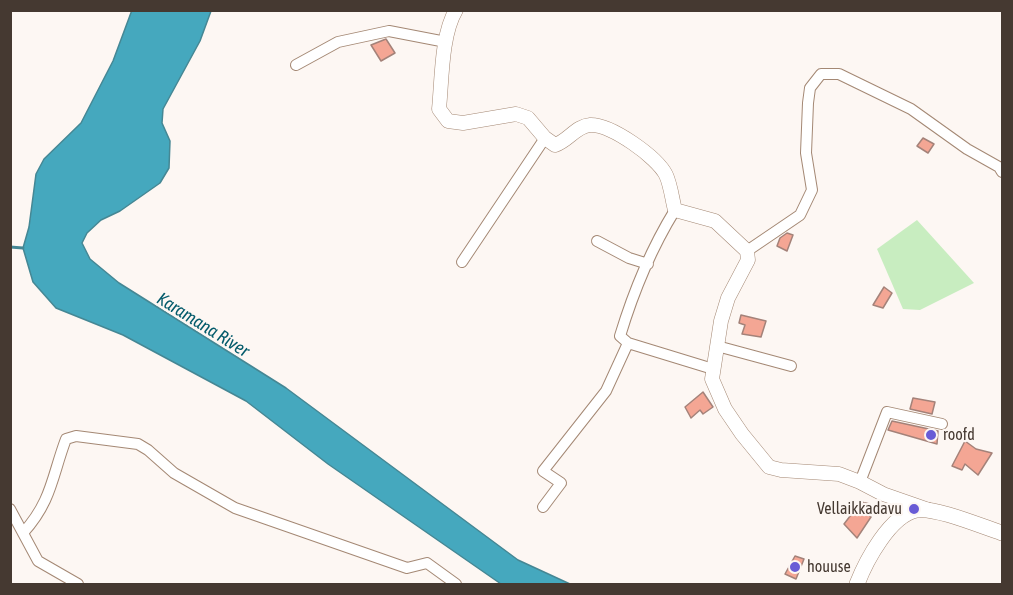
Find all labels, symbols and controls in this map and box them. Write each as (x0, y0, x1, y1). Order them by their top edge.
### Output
water label: Karamana River (153, 288, 253, 362)
place label: roofd (943, 425, 975, 445)
marker: roofd (924, 428, 938, 442)
place label: Vellaikkadavu (817, 499, 902, 519)
marker: Vellaikkadavu (907, 502, 921, 516)
place label: houuse (807, 557, 851, 577)
marker: houuse (788, 560, 802, 574)

